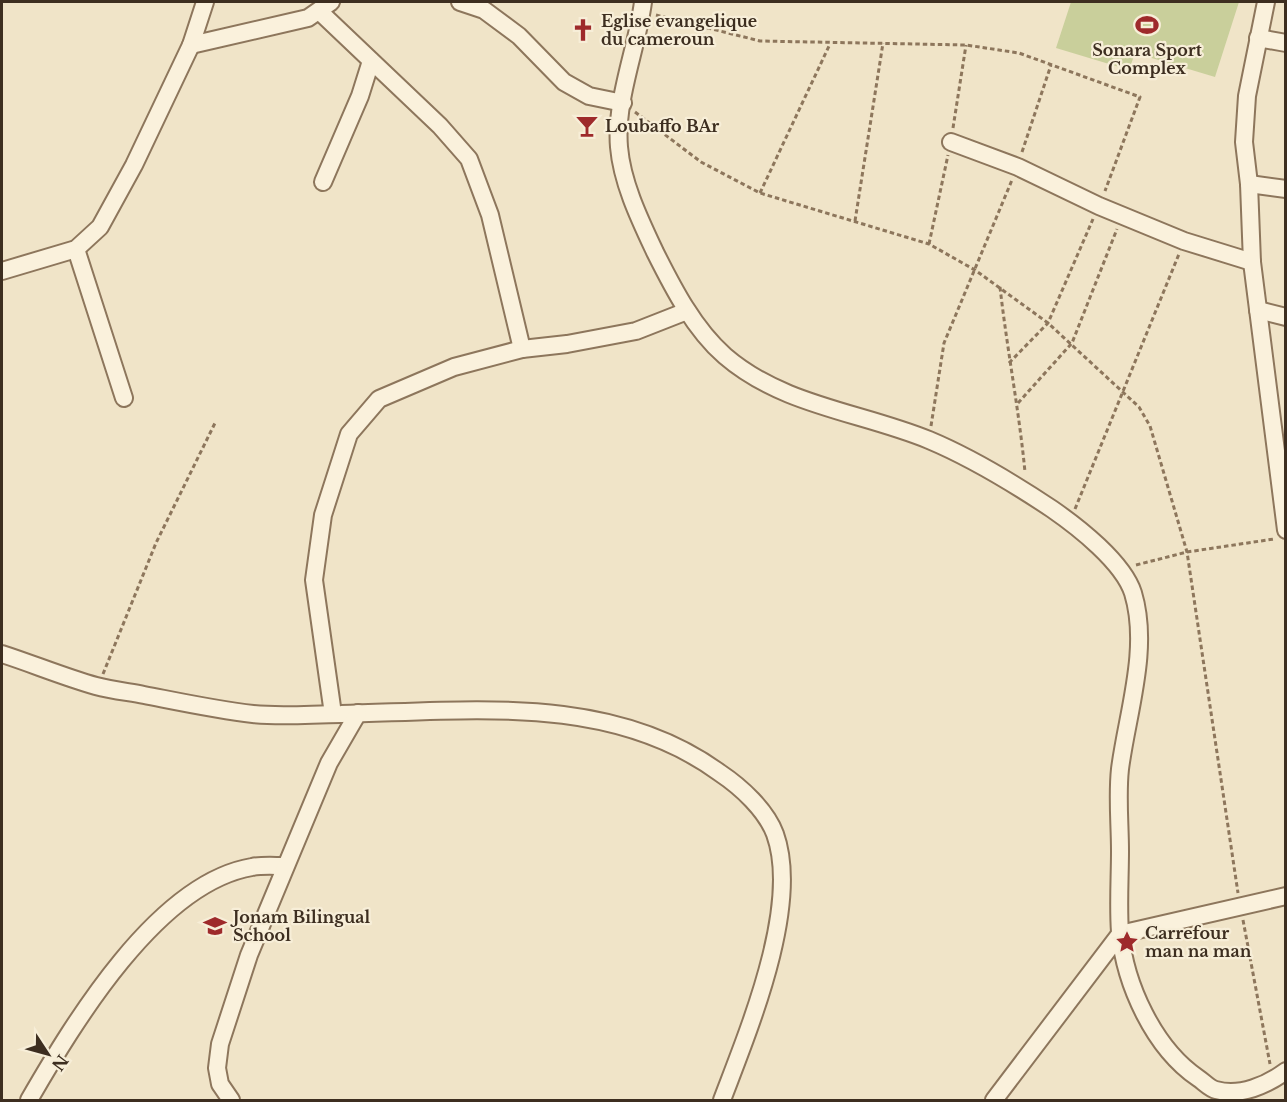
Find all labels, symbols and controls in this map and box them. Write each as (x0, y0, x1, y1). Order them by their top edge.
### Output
place label: Eglise evangelique du cameroun (601, 11, 757, 49)
sports icon: Sonara Sport Complex (1134, 12, 1160, 38)
church icon: Eglise evangelique du cameroun (570, 17, 596, 43)
place label: Sonara Sport Complex (1092, 40, 1203, 78)
bar icon: Loubaffo BAr (574, 113, 600, 139)
place label: Loubaffo BAr (605, 116, 719, 136)
place label: Jonam Bilingual School (230, 907, 370, 945)
school or university icon: Jonam Bilingual School (202, 913, 228, 939)
place label: Carrefour man na man (1145, 923, 1252, 961)
place icon: Carrefour man na man (1114, 929, 1140, 955)
north arrow (18, 1024, 78, 1084)
text: N (48, 1051, 73, 1075)

